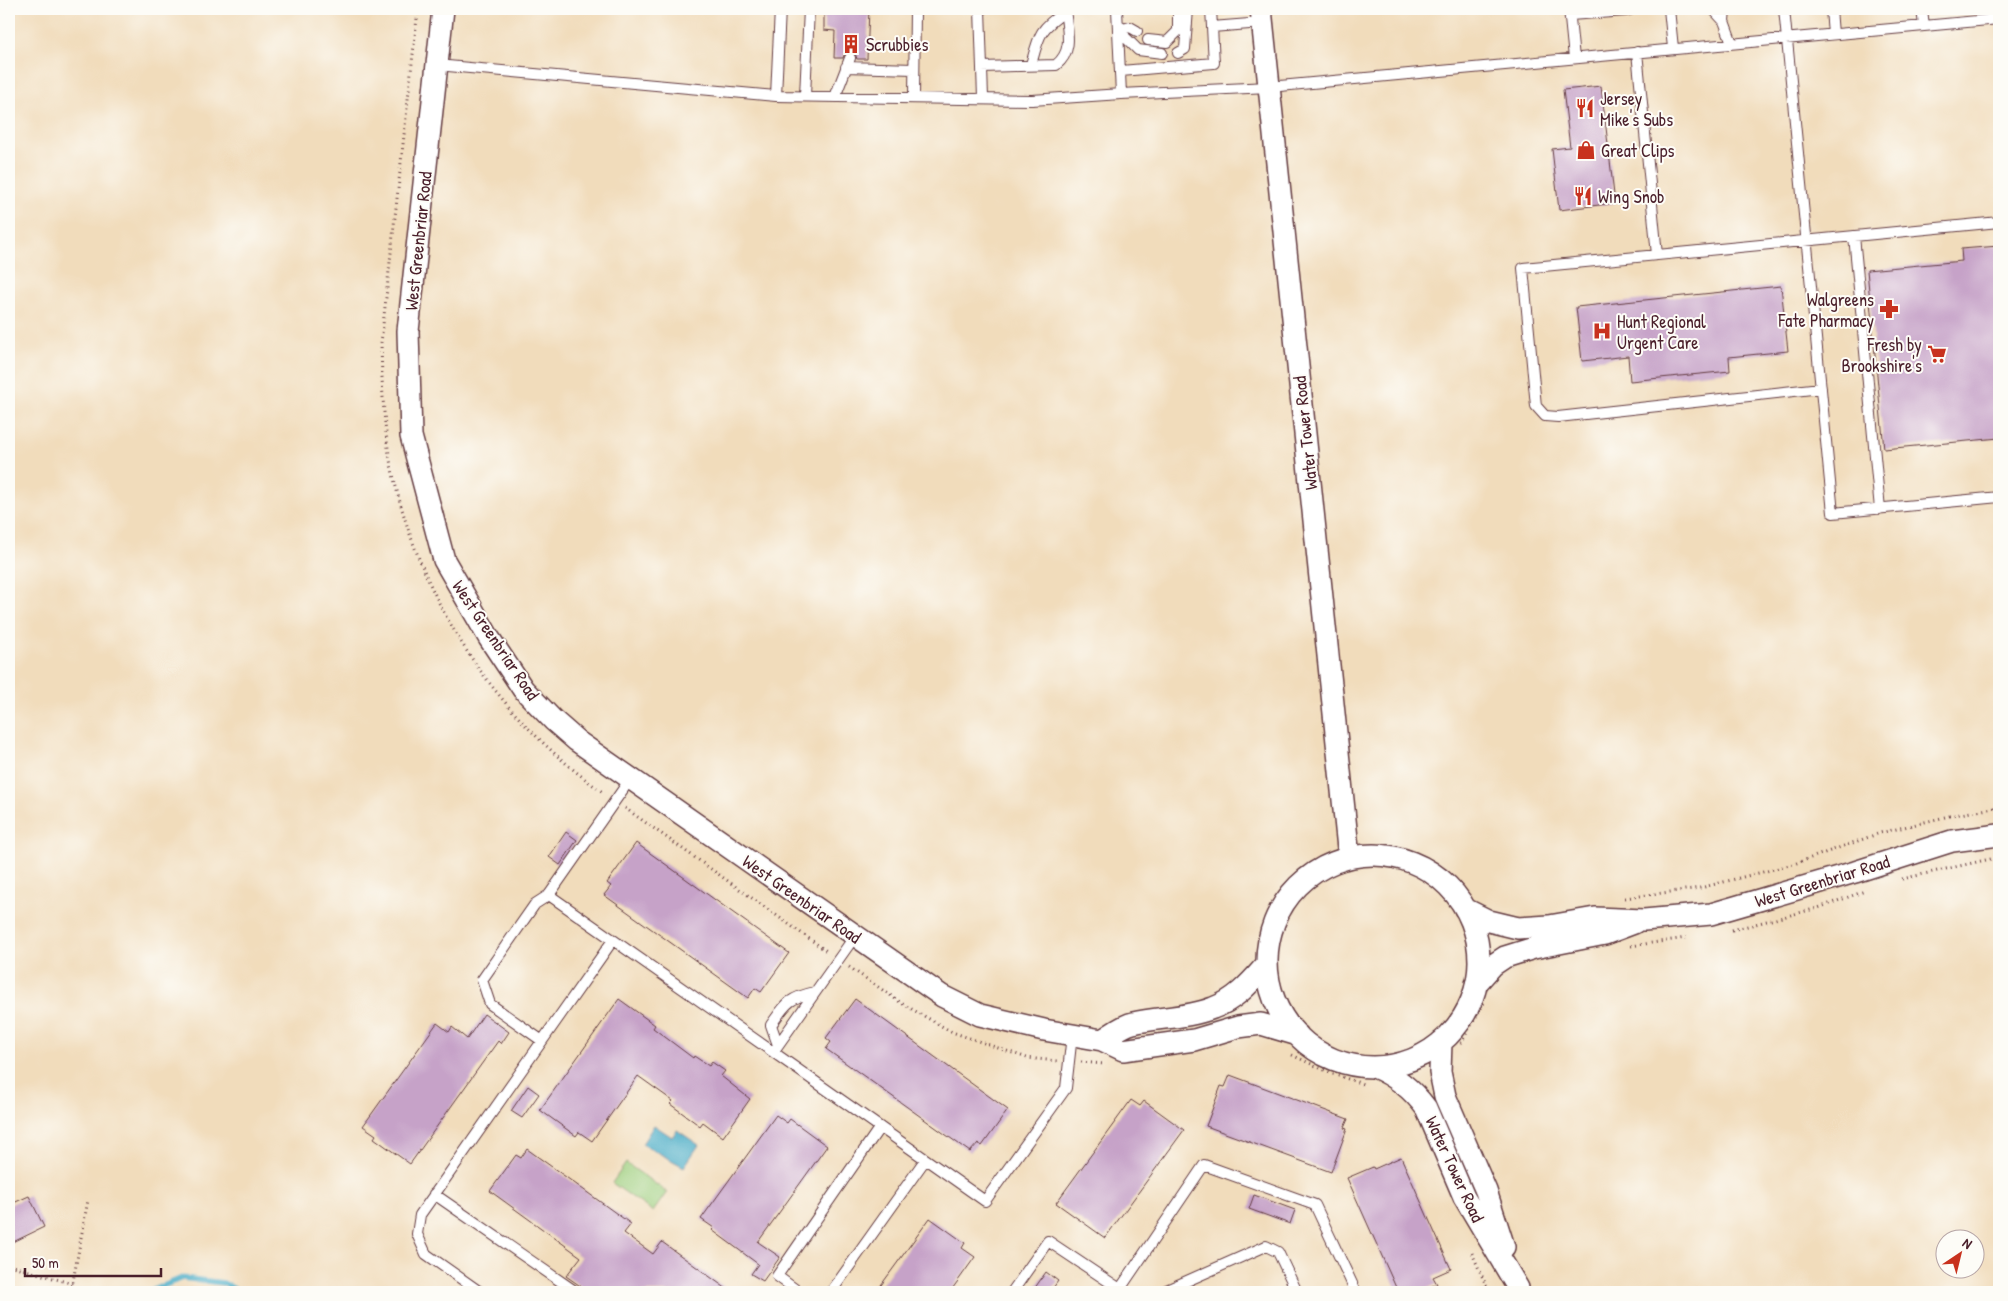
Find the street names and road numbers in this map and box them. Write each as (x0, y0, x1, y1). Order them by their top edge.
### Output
street label: West Greenbriar Road (398, 170, 438, 312)
street label: Water Tower Road (1287, 375, 1323, 491)
street label: West Greenbriar Road (447, 575, 545, 705)
street label: West Greenbriar Road (738, 849, 866, 949)
street label: West Greenbriar Road (1752, 849, 1892, 913)
street label: Water Tower Road (1420, 1112, 1490, 1226)

